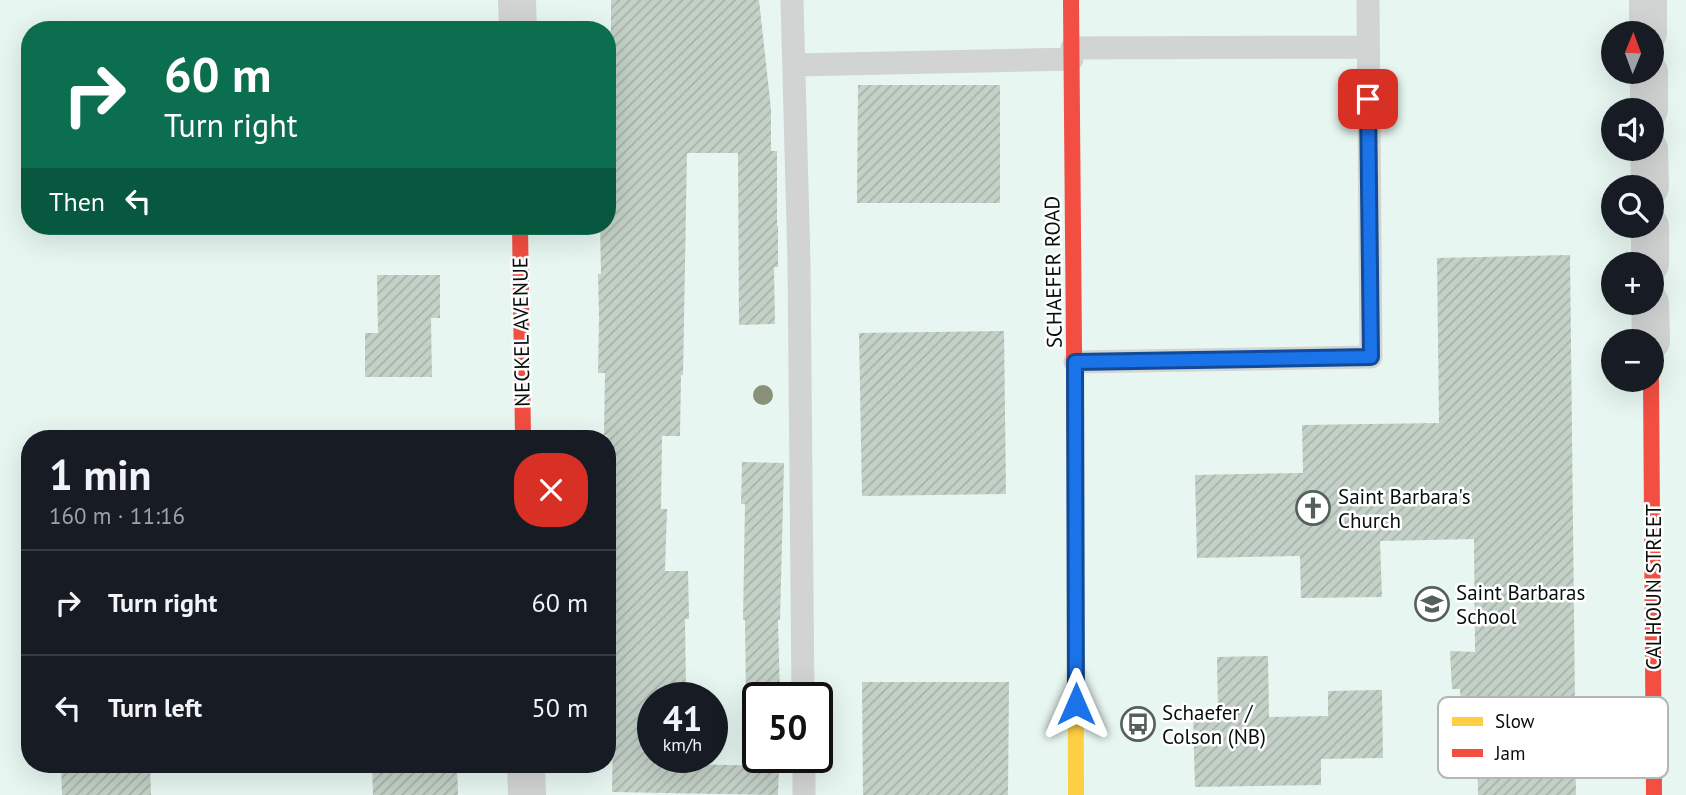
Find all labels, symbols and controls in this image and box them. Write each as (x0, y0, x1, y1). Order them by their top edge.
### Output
north arrow (1601, 21, 1664, 84)
map controls (1601, 21, 1664, 392)
text: 60 m (164, 42, 271, 106)
icon: right (49, 49, 140, 140)
pin (1338, 69, 1398, 129)
icon: arrive (1349, 80, 1387, 118)
button: sound (1601, 98, 1664, 161)
text: Turn right (164, 104, 298, 146)
button: search (1601, 175, 1664, 238)
icon: left (119, 182, 157, 220)
text: Then (49, 185, 105, 218)
street label: SCHAEFER ROAD (1038, 196, 1068, 348)
button: + (1601, 252, 1664, 315)
street label: NECKEL AVENUE (506, 257, 536, 407)
button: − (1601, 329, 1664, 392)
text: 1 min (49, 447, 151, 502)
button: close (514, 453, 588, 527)
place label: Saint Barbara's Church (1338, 483, 1471, 534)
church icon: Saint Barbara's Church (1294, 489, 1332, 527)
text: 160 m · 11:16 (49, 501, 185, 530)
street label: CALHOUN STREET (1640, 504, 1667, 670)
place label: Saint Barbaras School (1456, 579, 1585, 630)
icon: right (49, 584, 87, 622)
school or university icon: Saint Barbaras School (1413, 585, 1451, 623)
text: Turn right (108, 586, 217, 619)
text: 60 m (532, 586, 588, 619)
position arrow (1039, 667, 1113, 741)
speed limit sign: 50 (742, 682, 833, 773)
icon: left (49, 689, 87, 727)
text: Turn left (108, 691, 202, 724)
text: 50 m (532, 691, 588, 724)
text: 41 (663, 695, 702, 741)
legend (1438, 697, 1668, 778)
place label: Schaefer / Colson (NB) (1162, 699, 1266, 750)
bus stop icon: Schaefer / Colson (NB) (1119, 705, 1157, 743)
text: Slow (1495, 709, 1535, 733)
text: km/h (663, 733, 702, 756)
text: Jam (1494, 741, 1525, 765)

